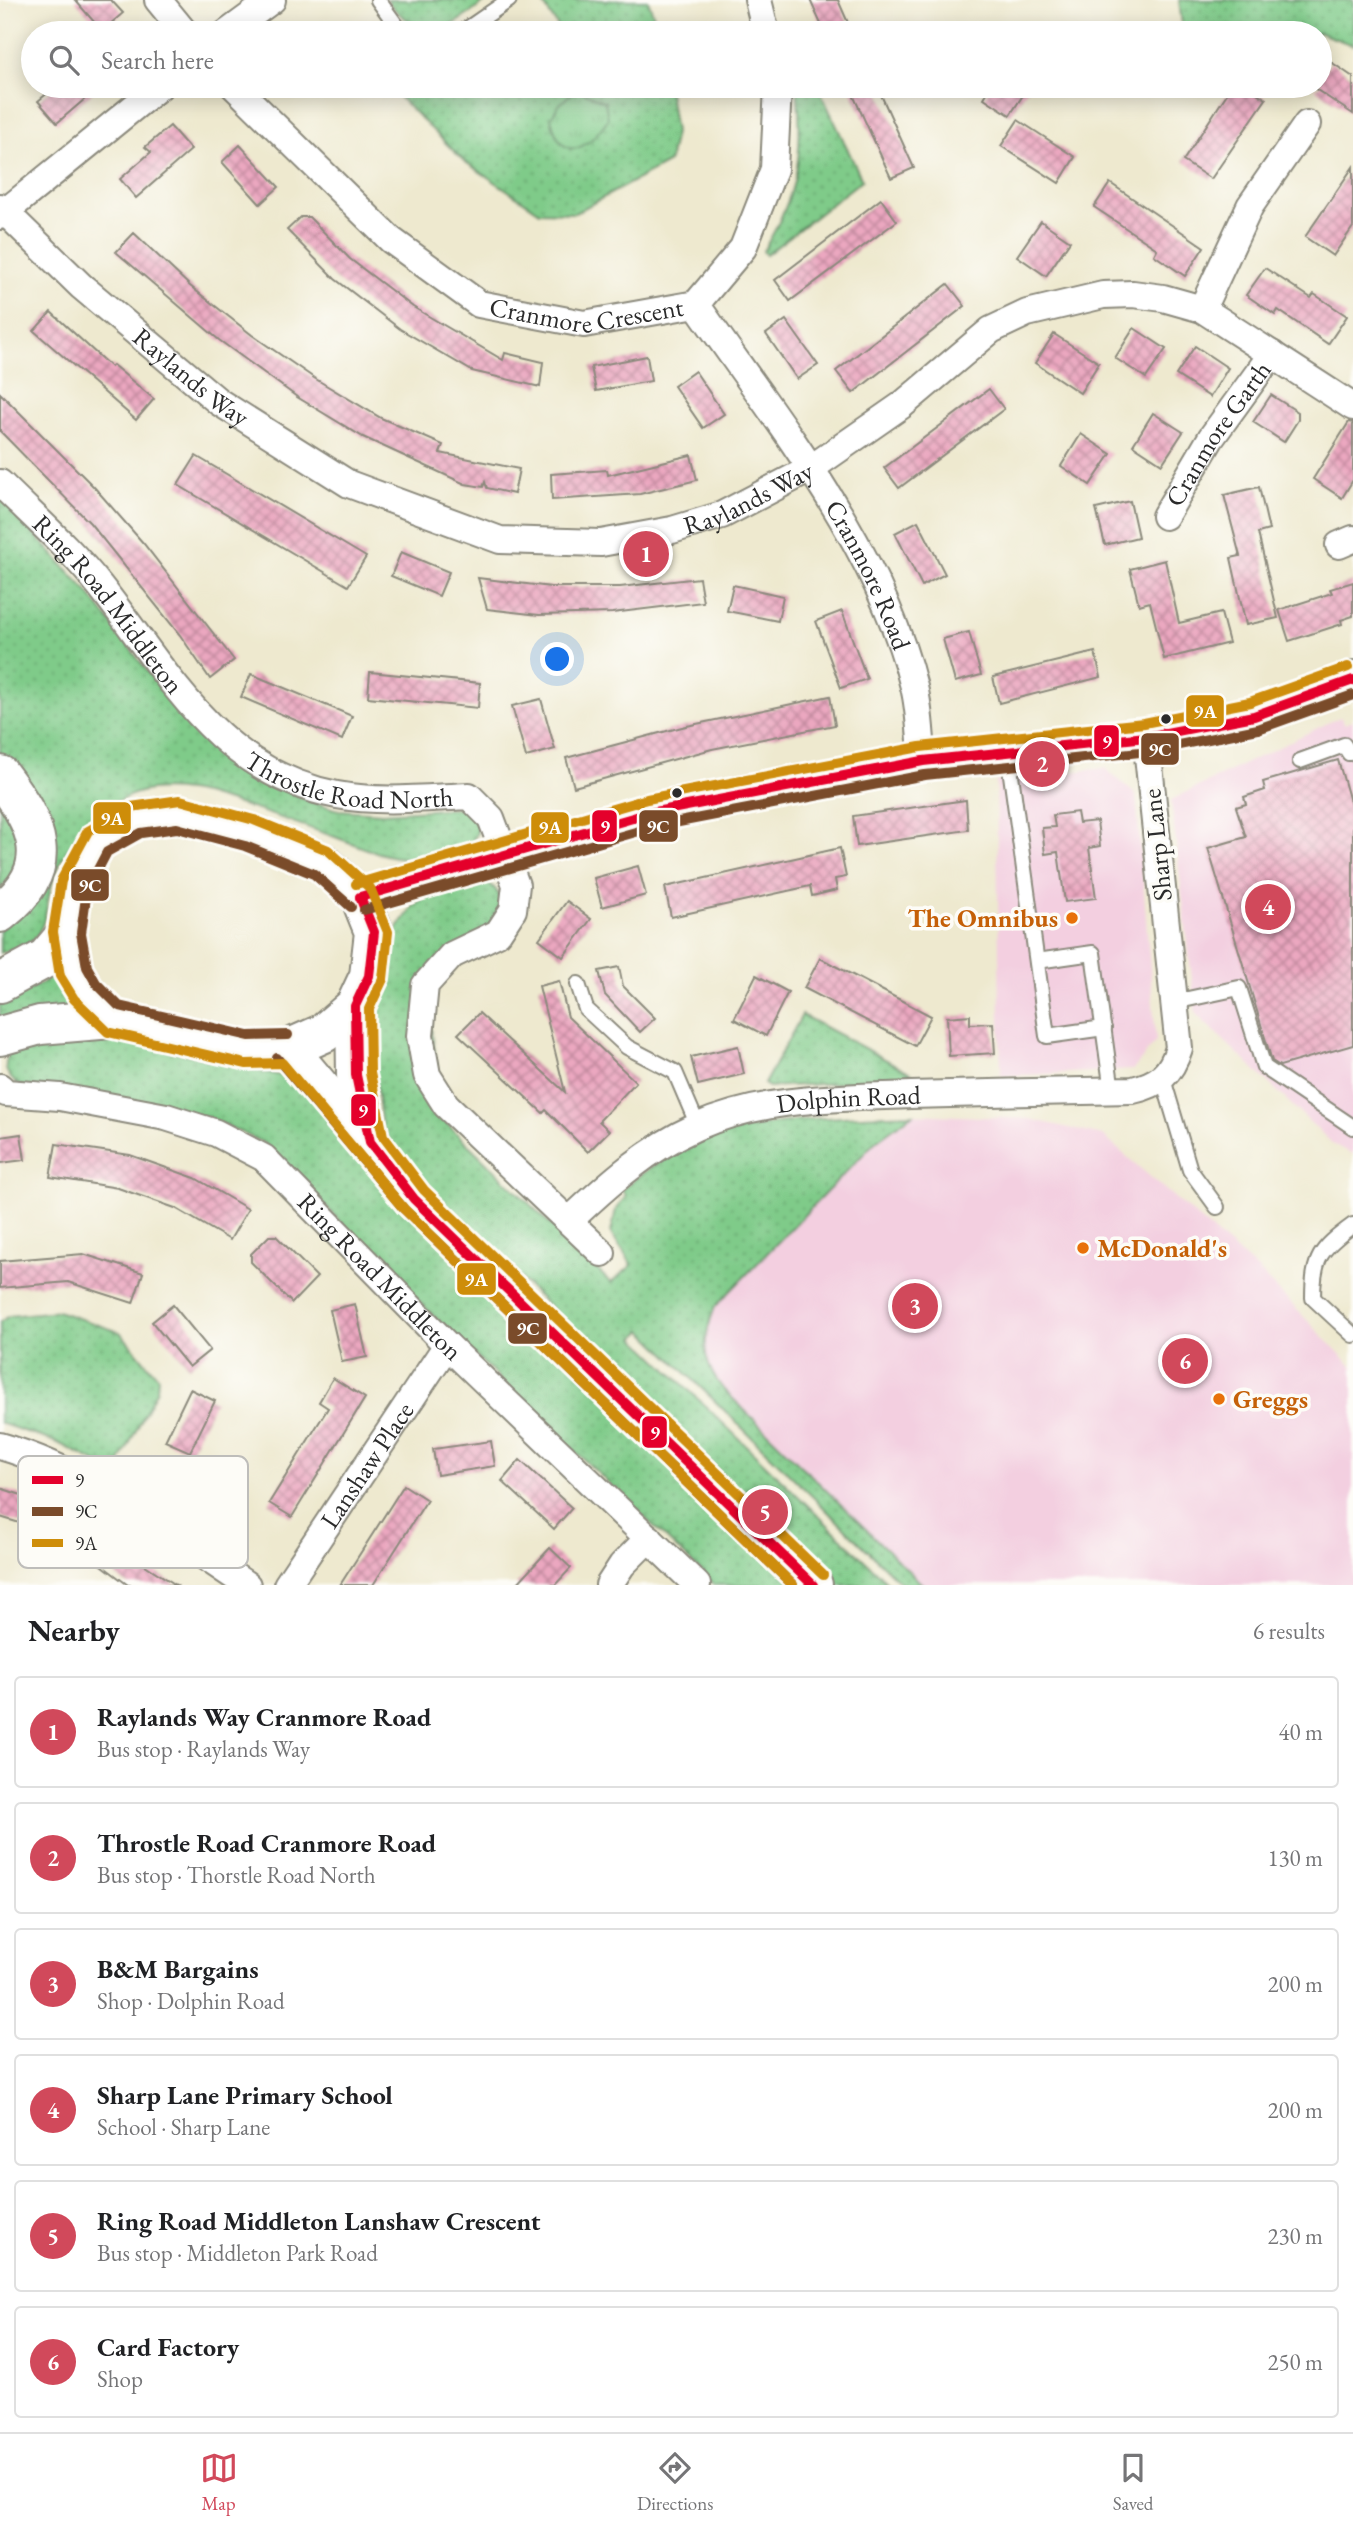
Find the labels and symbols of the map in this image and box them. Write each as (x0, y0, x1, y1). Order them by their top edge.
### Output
street label: Cranmore Crescent (487, 289, 686, 341)
street label: Raylands Way (126, 320, 256, 434)
street label: Cranmore Garth (1157, 354, 1278, 513)
street label: Raylands Way (679, 453, 819, 543)
street label: Cranmore Road (818, 494, 919, 655)
street label: Ring Road Middleton (25, 507, 192, 701)
pin: 1 (623, 528, 669, 580)
your location (540, 642, 574, 676)
line badge: 9A (1185, 694, 1225, 728)
text: 9A (1193, 699, 1217, 724)
unlabelled marker (1159, 712, 1173, 726)
line badge: 9 (1093, 724, 1120, 758)
text: 9 (1102, 729, 1112, 754)
line badge: 9C (1140, 732, 1180, 766)
text: 9C (1148, 737, 1172, 762)
pin: 2 (1019, 738, 1065, 790)
street label: Throstle Road North (239, 743, 454, 816)
unlabelled marker (670, 786, 684, 800)
street label: Sharp Lane (1134, 787, 1180, 903)
line badge: 9A (92, 801, 132, 835)
text: 9A (100, 806, 124, 831)
line badge: 9 (591, 809, 618, 843)
line badge: 9C (638, 809, 679, 843)
line badge: 9A (530, 811, 570, 844)
text: 9 (600, 814, 610, 839)
text: 9C (646, 814, 670, 839)
text: 9A (538, 815, 562, 840)
line badge: 9C (70, 868, 110, 902)
text: 9C (78, 873, 102, 898)
pin: 4 (1245, 881, 1291, 933)
place label: The Omnibus (907, 901, 1058, 935)
marker: The Omnibus (1064, 910, 1080, 926)
street label: Dolphin Road (774, 1078, 922, 1121)
line badge: 9 (350, 1093, 377, 1127)
text: 9 (358, 1098, 368, 1123)
street label: Ring Road Middleton (290, 1185, 470, 1368)
place label: McDonald's (1097, 1231, 1227, 1265)
marker: McDonald's (1075, 1240, 1091, 1256)
line badge: 9A (456, 1262, 497, 1296)
text: 9A (464, 1267, 488, 1292)
pin: 3 (892, 1280, 938, 1332)
line badge: 9C (507, 1312, 548, 1345)
text: 9C (516, 1316, 540, 1341)
pin: 6 (1162, 1335, 1208, 1387)
place label: Greggs (1233, 1382, 1308, 1416)
marker: Greggs (1211, 1391, 1227, 1407)
street label: Lanshaw Place (312, 1395, 421, 1535)
line badge: 9 (641, 1415, 668, 1449)
text: 9 (650, 1420, 660, 1445)
legend (18, 1456, 248, 1568)
text: 9 (75, 1468, 84, 1493)
pin: 5 (742, 1486, 788, 1538)
text: 9C (75, 1499, 98, 1524)
text: 9A (75, 1531, 98, 1556)

